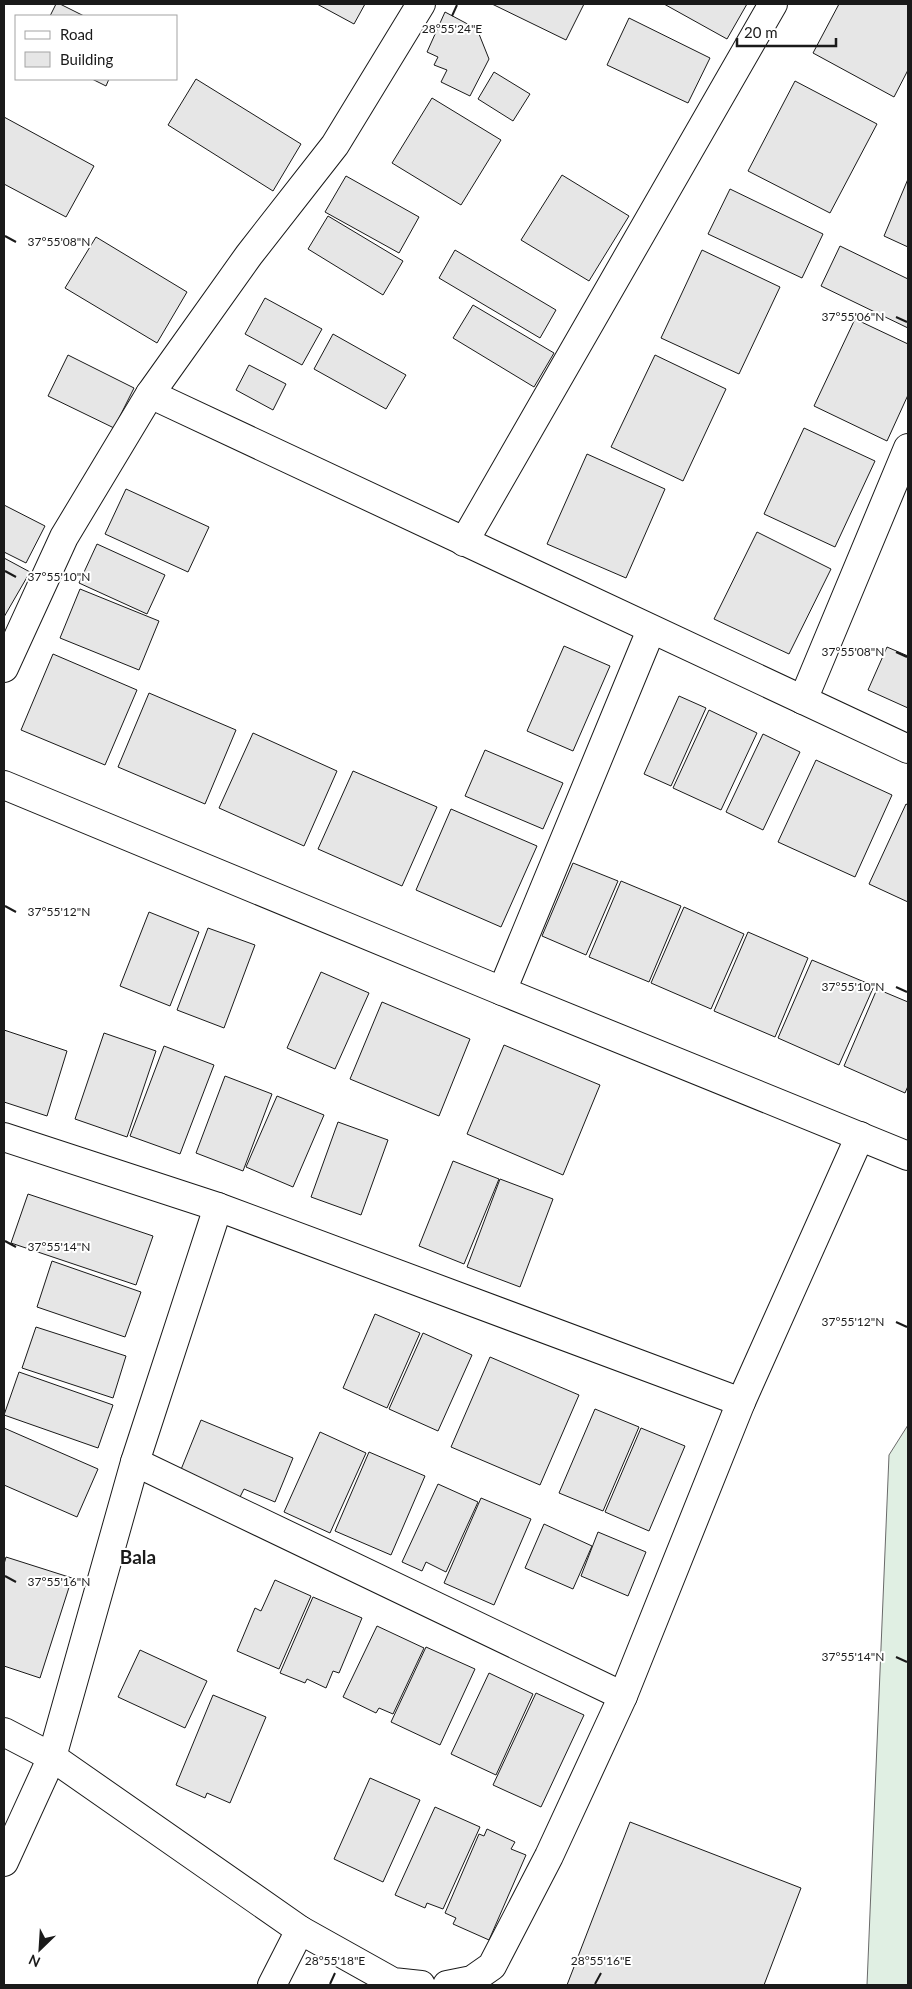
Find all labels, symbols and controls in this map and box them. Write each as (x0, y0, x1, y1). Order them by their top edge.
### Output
legend (15, 15, 178, 80)
scale bar (737, 15, 836, 47)
text: 28°55'24"E (422, 21, 482, 36)
text: 20 m (744, 23, 778, 41)
text: Road (60, 25, 93, 43)
text: Building (60, 50, 113, 68)
text: 37°55'08"N (28, 234, 90, 249)
text: 37°55'06"N (822, 309, 884, 324)
text: 37°55'10"N (28, 569, 90, 584)
text: 37°55'08"N (822, 644, 884, 659)
text: 37°55'12"N (28, 904, 90, 919)
text: 37°55'10"N (822, 979, 884, 994)
text: 37°55'14"N (28, 1239, 90, 1254)
text: 37°55'12"N (822, 1314, 884, 1329)
district label: Bala (120, 1545, 156, 1568)
text: 37°55'16"N (28, 1574, 90, 1589)
text: 37°55'14"N (822, 1649, 884, 1664)
north arrow (15, 1924, 65, 1974)
text: N (26, 1951, 43, 1971)
text: 28°55'18"E (305, 1953, 365, 1968)
text: 28°55'16"E (571, 1953, 631, 1968)

